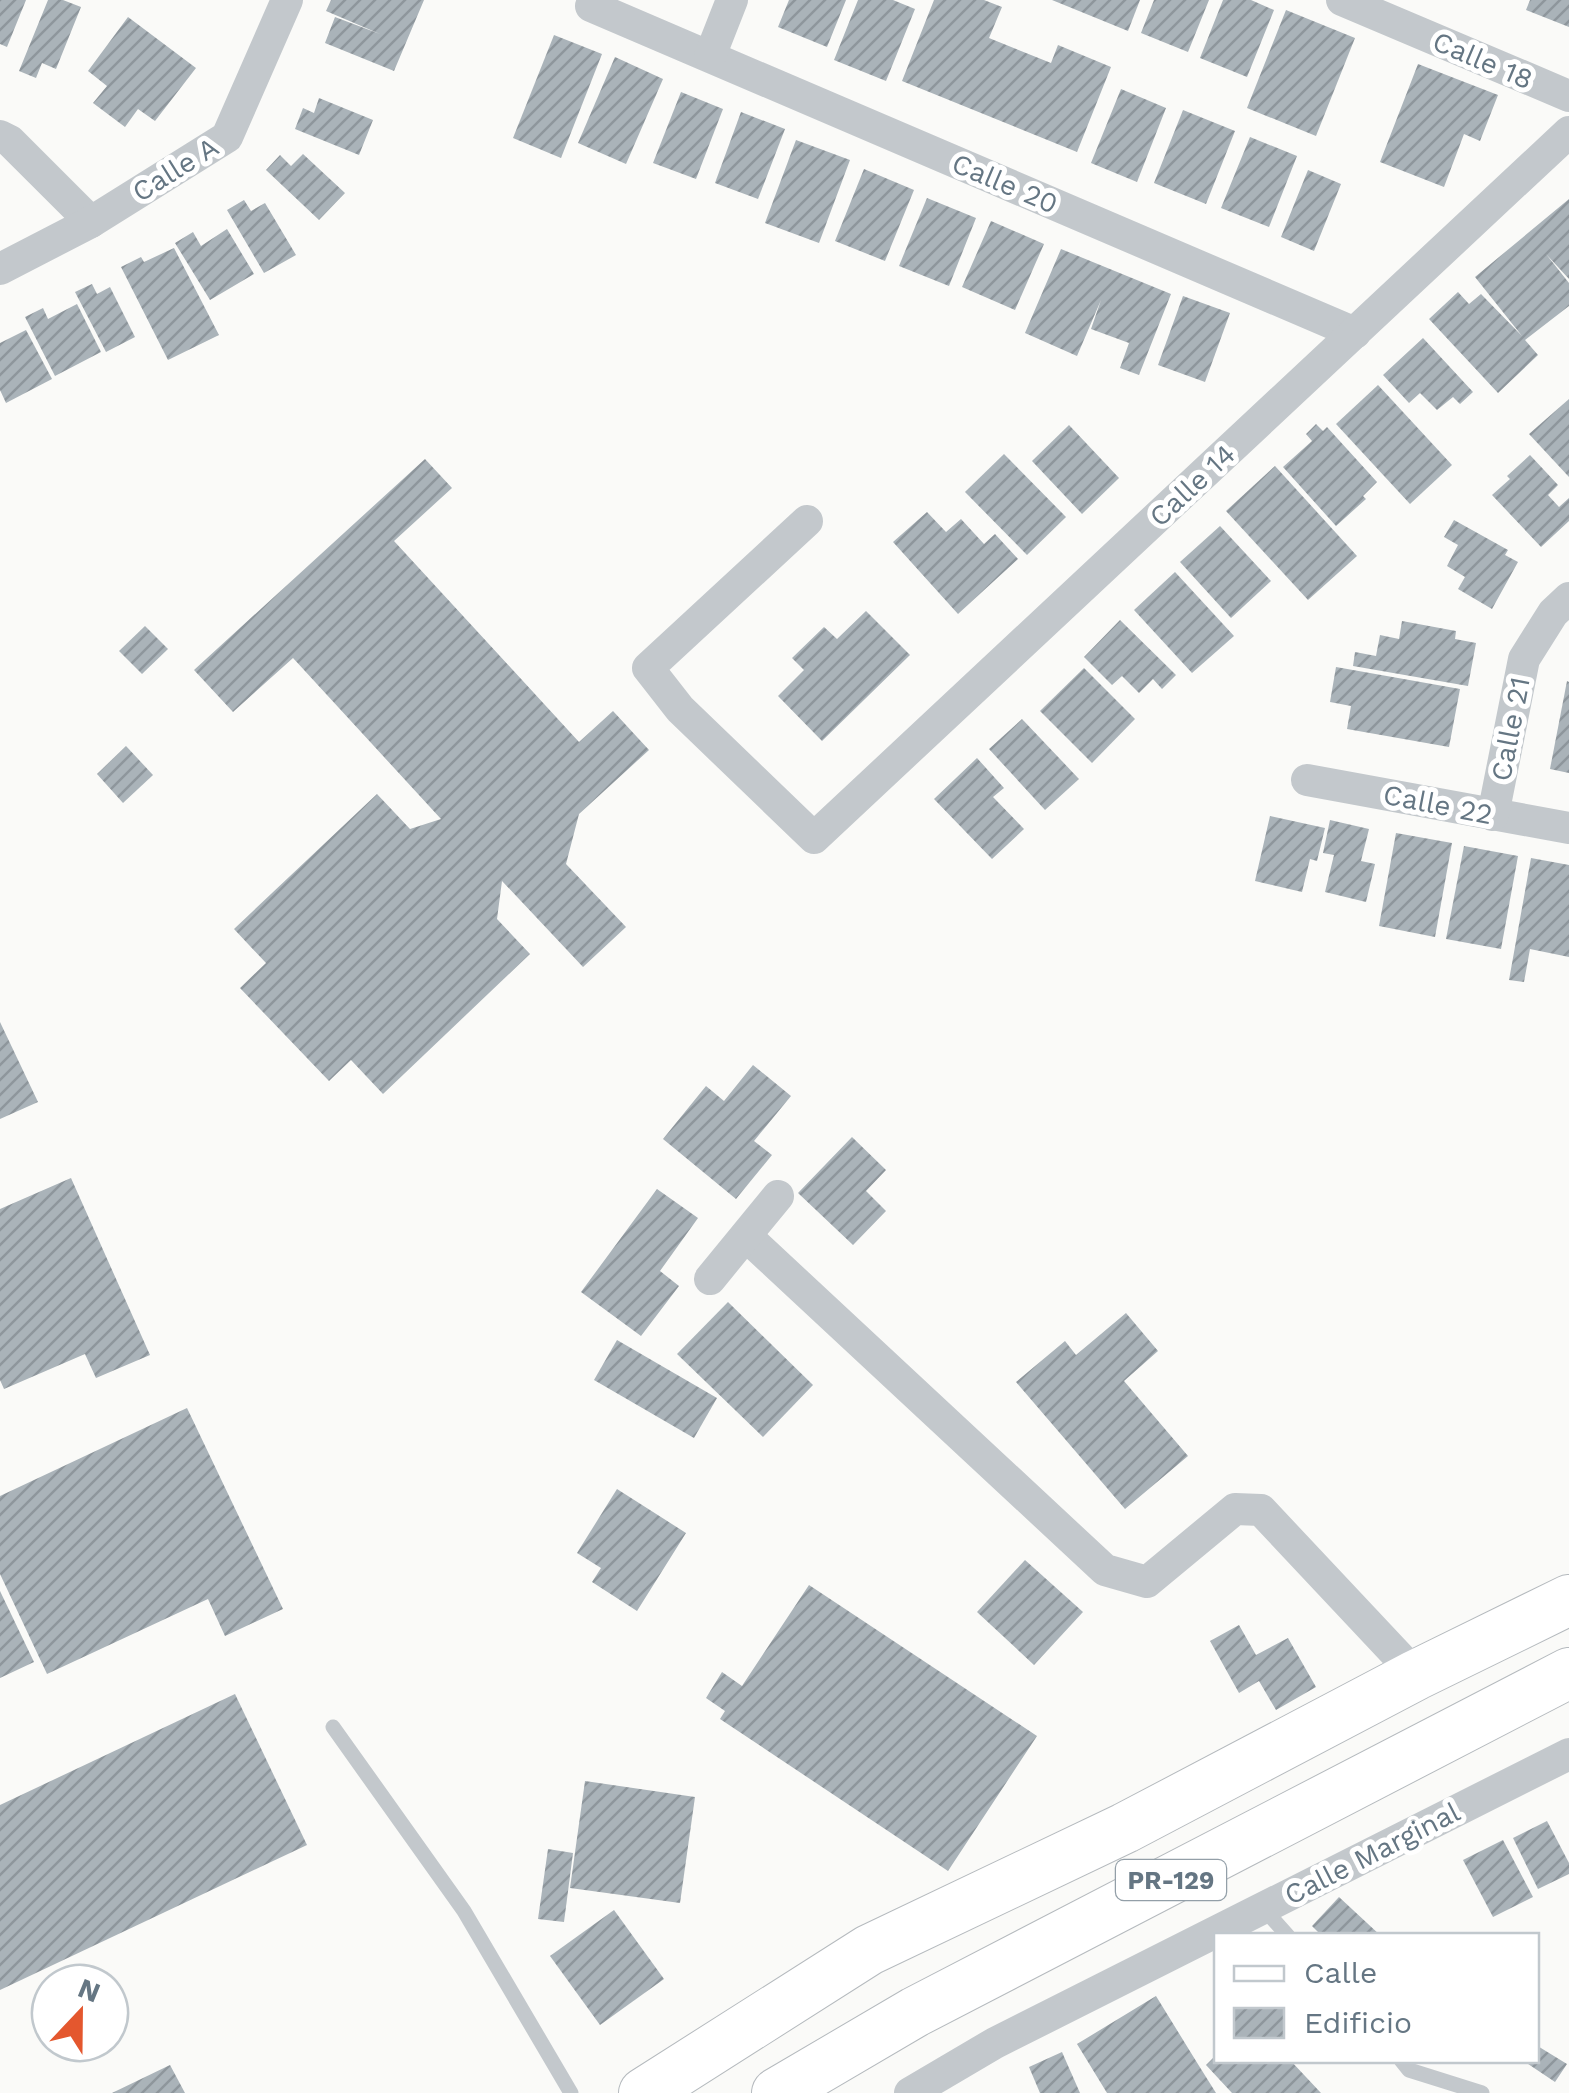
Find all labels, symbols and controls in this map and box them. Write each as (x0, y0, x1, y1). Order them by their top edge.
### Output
street label: Calle 18 (1428, 25, 1538, 96)
street label: Calle A (126, 130, 224, 209)
street label: Calle 20 (947, 146, 1063, 220)
street label: Calle 14 (1143, 437, 1242, 533)
street label: Calle 21 (1484, 674, 1537, 784)
street label: Calle 22 (1380, 778, 1495, 831)
street label: Calle Marginal (1279, 1795, 1466, 1912)
road number: PR-129 (1116, 1860, 1226, 1900)
legend (1214, 1933, 1539, 2063)
text: Calle (1304, 1955, 1377, 1990)
north arrow (30, 1963, 130, 2063)
text: N (73, 1971, 105, 2009)
text: Edificio (1304, 2005, 1412, 2040)

